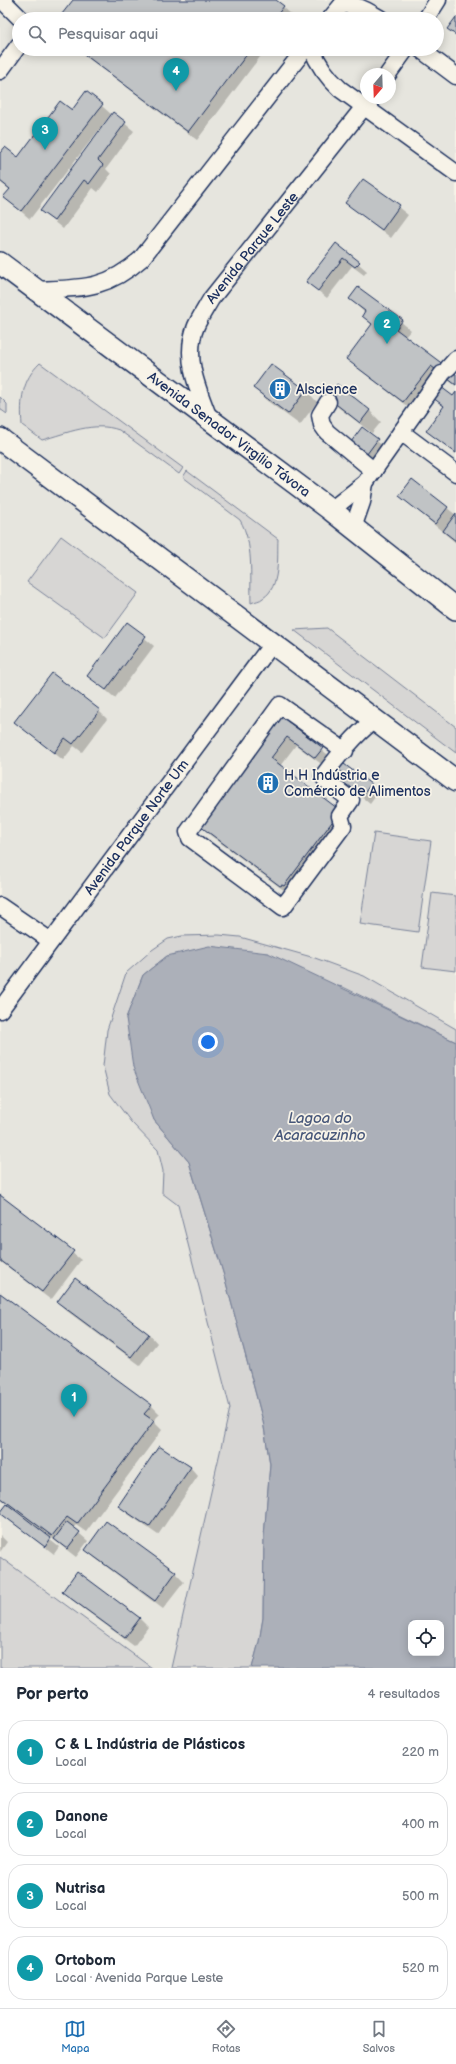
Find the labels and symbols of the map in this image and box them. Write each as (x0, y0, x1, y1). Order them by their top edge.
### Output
pin: 4 (163, 58, 189, 91)
north arrow (360, 68, 396, 104)
pin: 3 (32, 117, 58, 150)
street label: Avenida Parque Leste (203, 189, 302, 307)
pin: 2 (374, 311, 400, 344)
street label: Avenida Senador Virgílio Távora (144, 368, 314, 501)
building icon: Alscience (267, 376, 293, 402)
place label: Alscience (296, 381, 357, 398)
street label: Avenida Parque Norte Um (80, 756, 192, 898)
place label: H H Indústria e Comércio de Alimentos (284, 767, 431, 800)
building icon: H H Indústria e Comércio de Alimentos (255, 770, 281, 796)
your location (198, 1032, 218, 1052)
water label: Lagoa do Acaracuzinho (273, 1109, 366, 1145)
pin: 1 (61, 1384, 87, 1417)

